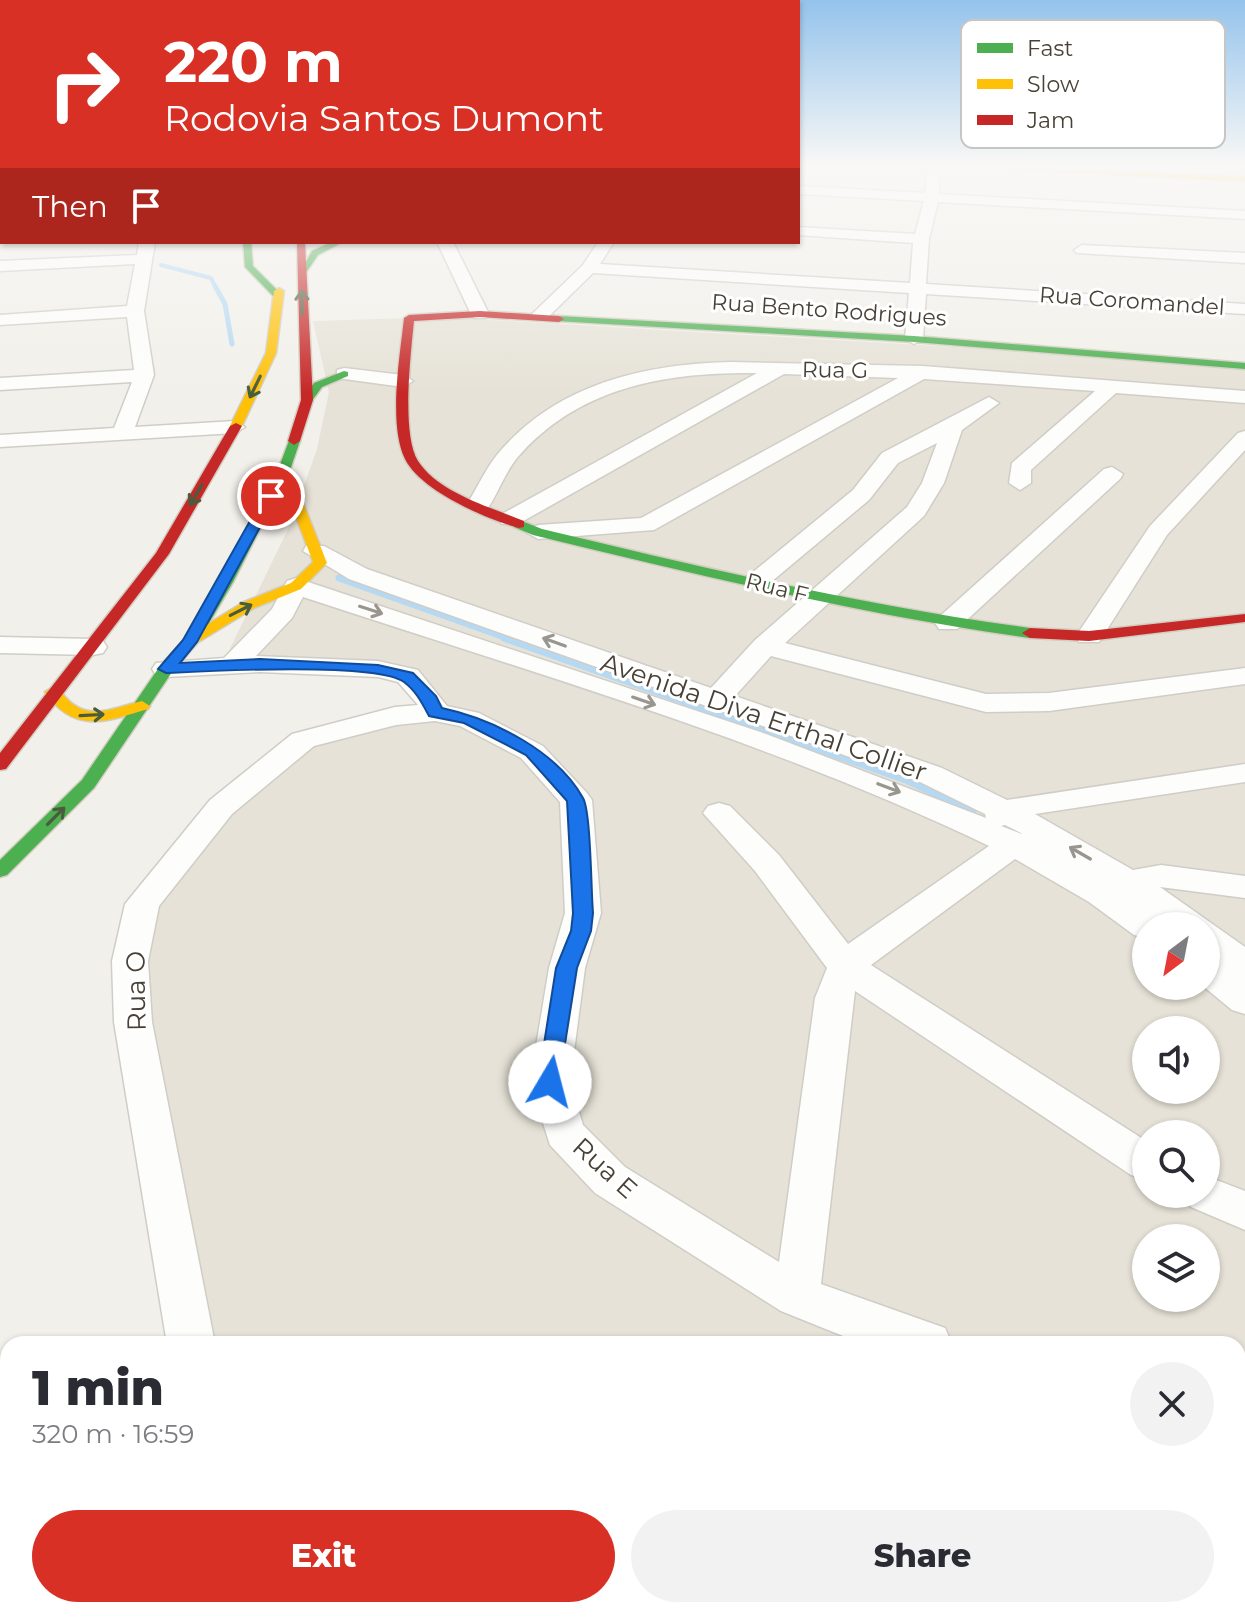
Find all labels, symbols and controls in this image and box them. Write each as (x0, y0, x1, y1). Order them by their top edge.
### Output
legend (961, 20, 1225, 148)
text: 220 m (164, 28, 343, 96)
icon: right (32, 32, 136, 136)
text: Fast (1027, 35, 1073, 62)
text: Slow (1027, 71, 1080, 98)
text: Rodovia Santos Dumont (164, 96, 604, 140)
text: Jam (1026, 107, 1074, 134)
icon: arrive (124, 184, 168, 228)
text: Then (32, 188, 108, 225)
street label: Rua Coromandel (1038, 281, 1226, 321)
street label: Rua Bento Rodrigues (711, 288, 948, 332)
one-way arrow (294, 289, 310, 316)
street label: Rua G (802, 356, 868, 384)
one-way arrow (247, 375, 262, 399)
pin (237, 462, 305, 530)
icon: arrive (249, 474, 293, 518)
one-way arrow (188, 483, 204, 506)
street label: Rua F (743, 567, 811, 609)
one-way arrow (228, 601, 252, 617)
one-way arrow (358, 604, 383, 619)
one-way arrow (542, 634, 567, 649)
street label: Avenida Diva Erthal Collier (597, 646, 931, 788)
one-way arrow (631, 694, 656, 709)
one-way arrow (78, 708, 105, 723)
one-way arrow (876, 782, 901, 796)
one-way arrow (46, 807, 65, 826)
one-way arrow (1069, 845, 1092, 861)
north arrow (1132, 912, 1220, 1000)
map controls (1132, 912, 1220, 1312)
street label: Rua O (119, 951, 153, 1031)
button: sound (1132, 1016, 1220, 1104)
position arrow (508, 1040, 592, 1124)
button: search (1132, 1120, 1220, 1208)
street label: Rua E (566, 1131, 644, 1205)
button: layers (1132, 1224, 1220, 1312)
text: 1 min (32, 1359, 164, 1417)
button: close (1130, 1362, 1214, 1446)
text: 320 m · 16:59 (32, 1418, 194, 1450)
button: Exit (32, 1510, 615, 1602)
button: Share (631, 1510, 1214, 1602)

